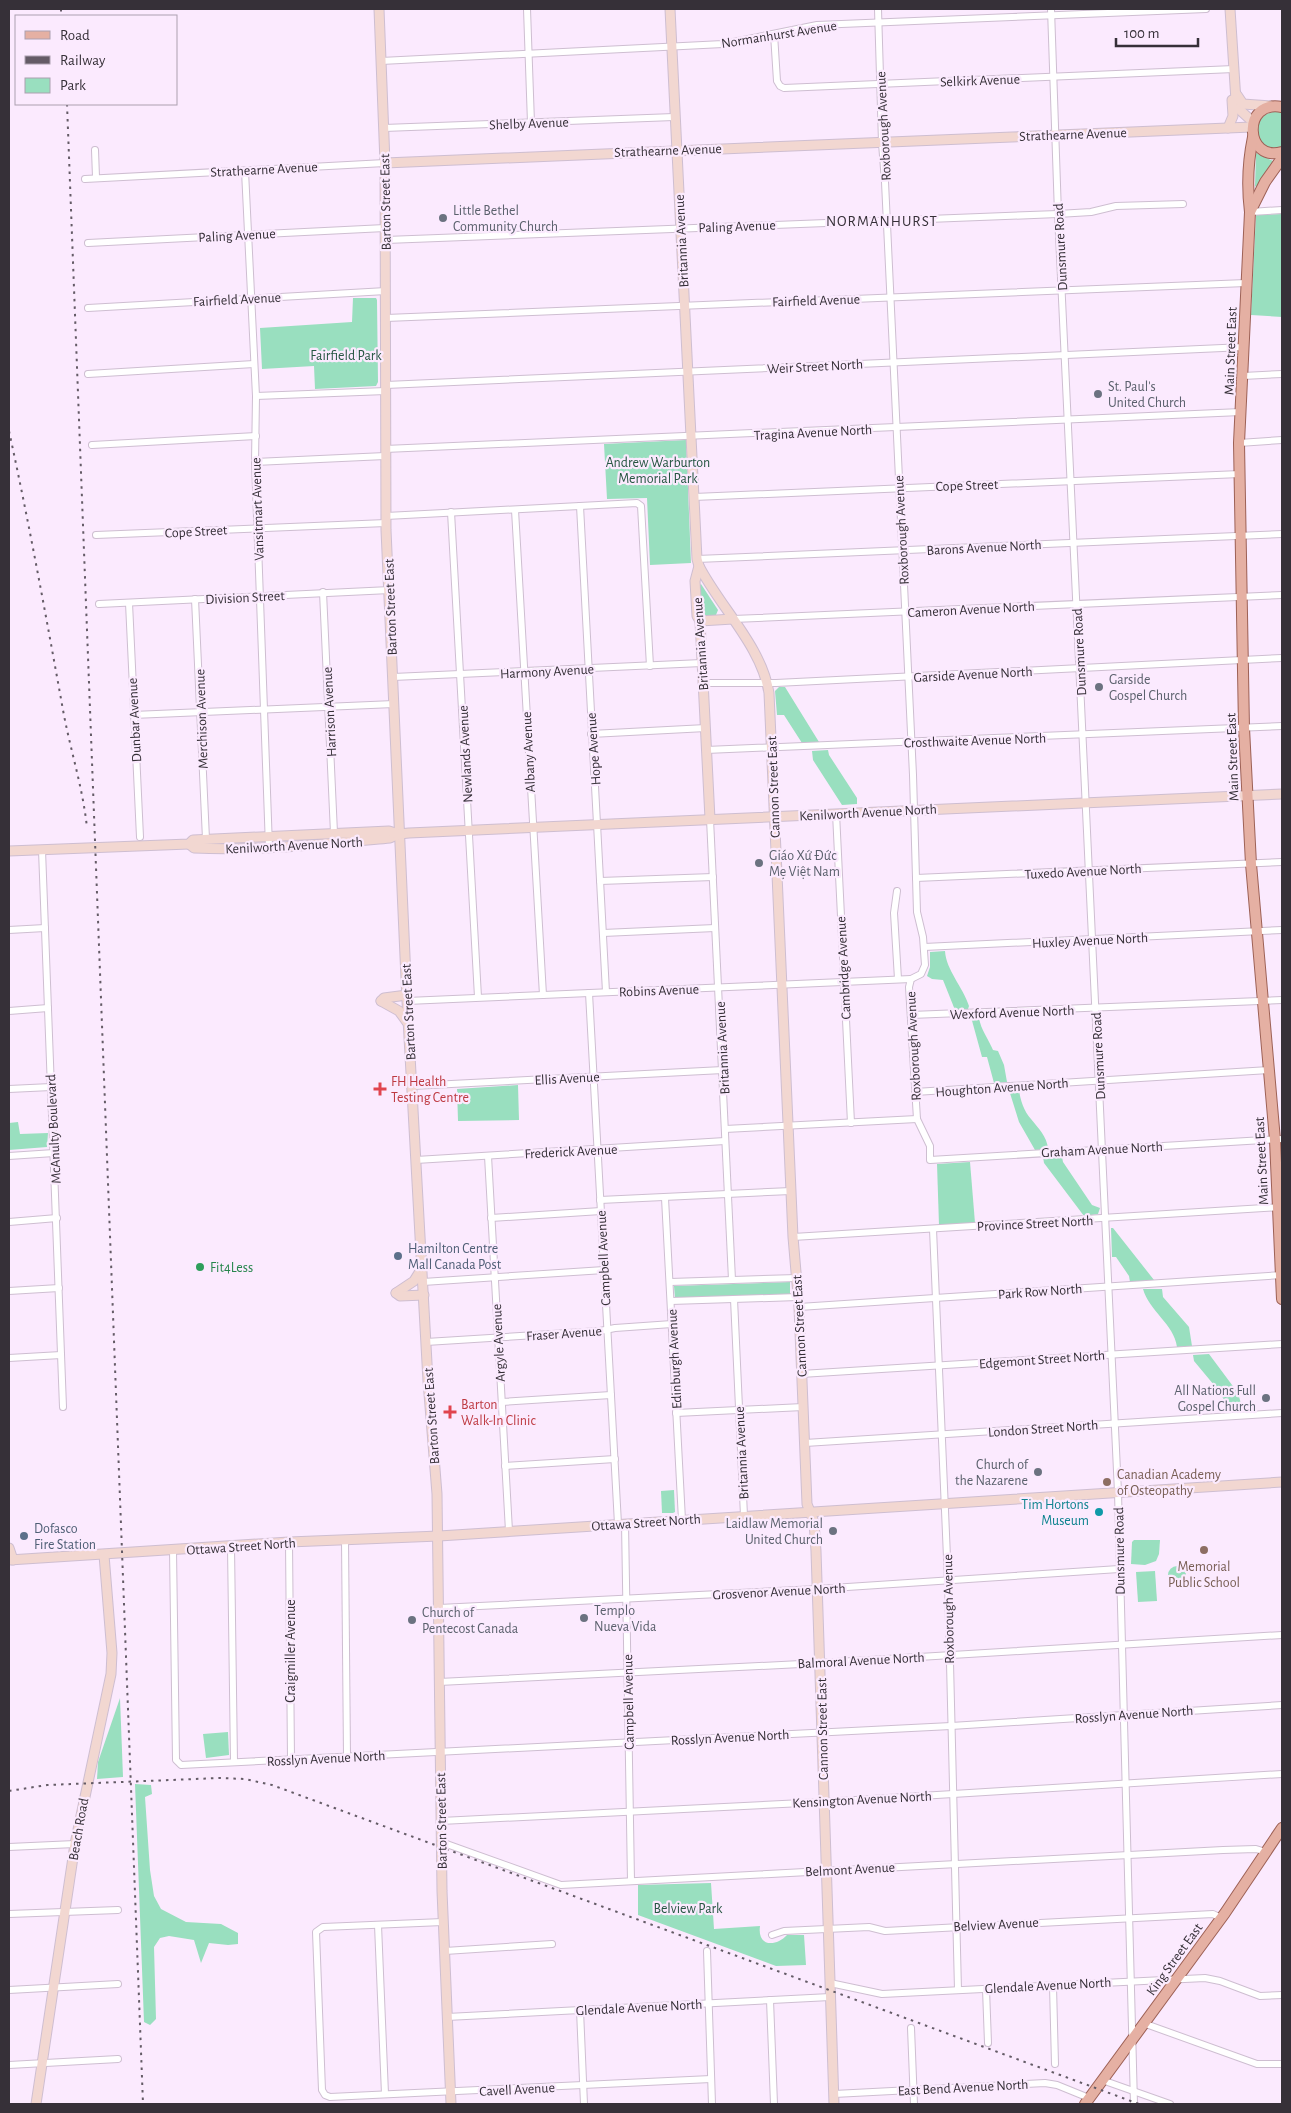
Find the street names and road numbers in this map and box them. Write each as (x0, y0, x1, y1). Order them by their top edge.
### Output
street label: Normanhurst Avenue (720, 19, 838, 51)
street label: Roxborough Avenue (874, 71, 894, 181)
street label: Selkirk Avenue (940, 73, 1020, 89)
street label: Shelby Avenue (489, 116, 569, 132)
street label: Strathearne Avenue (1019, 126, 1127, 144)
street label: Strathearne Avenue (614, 142, 722, 160)
street label: Barton Street East (378, 153, 394, 250)
street label: Strathearne Avenue (210, 160, 318, 180)
street label: Britannia Avenue (673, 194, 691, 288)
street label: Dunsmure Road (1052, 203, 1070, 291)
street label: Paling Avenue (698, 219, 776, 235)
street label: Paling Avenue (198, 227, 276, 245)
street label: Fairfield Avenue (193, 291, 281, 309)
street label: Fairfield Avenue (772, 292, 860, 310)
street label: Main Street East (1222, 306, 1240, 395)
street label: Weir Street North (767, 357, 863, 377)
street label: Tragina Avenue North (754, 423, 873, 443)
street label: Vansitmart Avenue (249, 457, 267, 561)
street label: Roxborough Avenue (892, 475, 912, 585)
street label: Cope Street (935, 478, 999, 494)
street label: Cope Street (164, 523, 228, 541)
street label: Barons Avenue North (926, 538, 1042, 558)
street label: Barton Street East (382, 558, 400, 656)
street label: Division Street (205, 589, 286, 607)
street label: Britannia Avenue (691, 597, 711, 691)
street label: Cameron Avenue North (907, 600, 1035, 620)
street label: Dunsmure Road (1071, 608, 1089, 696)
street label: Harmony Avenue (500, 663, 594, 681)
street label: Garside Avenue North (913, 665, 1033, 685)
street label: Harrison Avenue (321, 666, 339, 757)
street label: Merchison Avenue (193, 669, 211, 769)
street label: Dunbar Avenue (126, 677, 144, 762)
street label: Newlands Avenue (456, 705, 476, 803)
street label: Albany Avenue (520, 711, 538, 793)
street label: Hope Avenue (584, 712, 604, 786)
street label: Main Street East (1224, 712, 1242, 801)
street label: Crosthwaite Avenue North (904, 732, 1047, 750)
street label: Cannon Street East (765, 735, 783, 838)
street label: Kenilworth Avenue North (799, 802, 937, 824)
street label: Kenilworth Avenue North (225, 835, 363, 857)
street label: Tuxedo Avenue North (1024, 862, 1142, 882)
street label: Cambridge Avenue (834, 916, 854, 1020)
street label: Huxley Avenue North (1032, 931, 1148, 951)
street label: Barton Street East (399, 963, 419, 1061)
street label: Robins Avenue (619, 983, 699, 999)
street label: Roxborough Avenue (904, 991, 924, 1101)
street label: Britannia Avenue (714, 1001, 732, 1095)
street label: Wexford Avenue North (950, 1004, 1075, 1022)
street label: Dunsmure Road (1090, 1012, 1108, 1100)
street label: Ellis Avenue (534, 1070, 600, 1088)
street label: McAnulty Boulevard (44, 1074, 64, 1184)
street label: Houghton Avenue North (935, 1076, 1069, 1100)
street label: Main Street East (1253, 1116, 1271, 1205)
street label: Graham Avenue North (1041, 1140, 1163, 1160)
street label: Frederick Avenue (524, 1143, 618, 1161)
street label: Campbell Avenue (595, 1210, 613, 1306)
street label: Province Street North (977, 1214, 1094, 1234)
street label: Cannon Street East (790, 1274, 810, 1377)
street label: Park Row North (997, 1282, 1083, 1302)
street label: Argyle Avenue (490, 1303, 508, 1382)
street label: Edinburgh Avenue (665, 1309, 685, 1409)
street label: Fraser Avenue (526, 1324, 602, 1344)
street label: Edgemont Street North (979, 1349, 1106, 1371)
street label: Barton Street East (422, 1367, 442, 1465)
street label: Britannia Avenue (733, 1406, 751, 1500)
street label: London Street North (987, 1418, 1099, 1440)
street label: Dunsmure Road (1112, 1507, 1128, 1595)
street label: Ottawa Street North (591, 1512, 701, 1534)
street label: Ottawa Street North (186, 1536, 296, 1558)
street label: Roxborough Avenue (941, 1554, 957, 1664)
street label: Grosvenor Avenue North (712, 1582, 846, 1602)
street label: Craigmiller Avenue (284, 1599, 298, 1703)
street label: Balmoral Avenue North (797, 1651, 925, 1671)
street label: Campbell Avenue (621, 1654, 637, 1750)
street label: Cannon Street East (815, 1677, 831, 1780)
street label: Rosslyn Avenue North (1074, 1704, 1194, 1726)
street label: Rosslyn Avenue North (670, 1728, 790, 1748)
street label: Rosslyn Avenue North (266, 1749, 386, 1769)
street label: Barton Street East (434, 1772, 450, 1869)
street label: Kensington Avenue North (792, 1789, 932, 1811)
street label: Beach Road (67, 1797, 91, 1861)
street label: Belmont Avenue (805, 1861, 895, 1879)
street label: Belview Avenue (953, 1916, 1039, 1934)
street label: King Street East (1144, 1921, 1206, 1998)
street label: Glendale Avenue North (984, 1976, 1112, 1996)
street label: Glendale Avenue North (575, 1998, 703, 2018)
street label: East Bend Avenue North (897, 2078, 1029, 2098)
street label: Cavell Avenue (479, 2081, 555, 2099)

